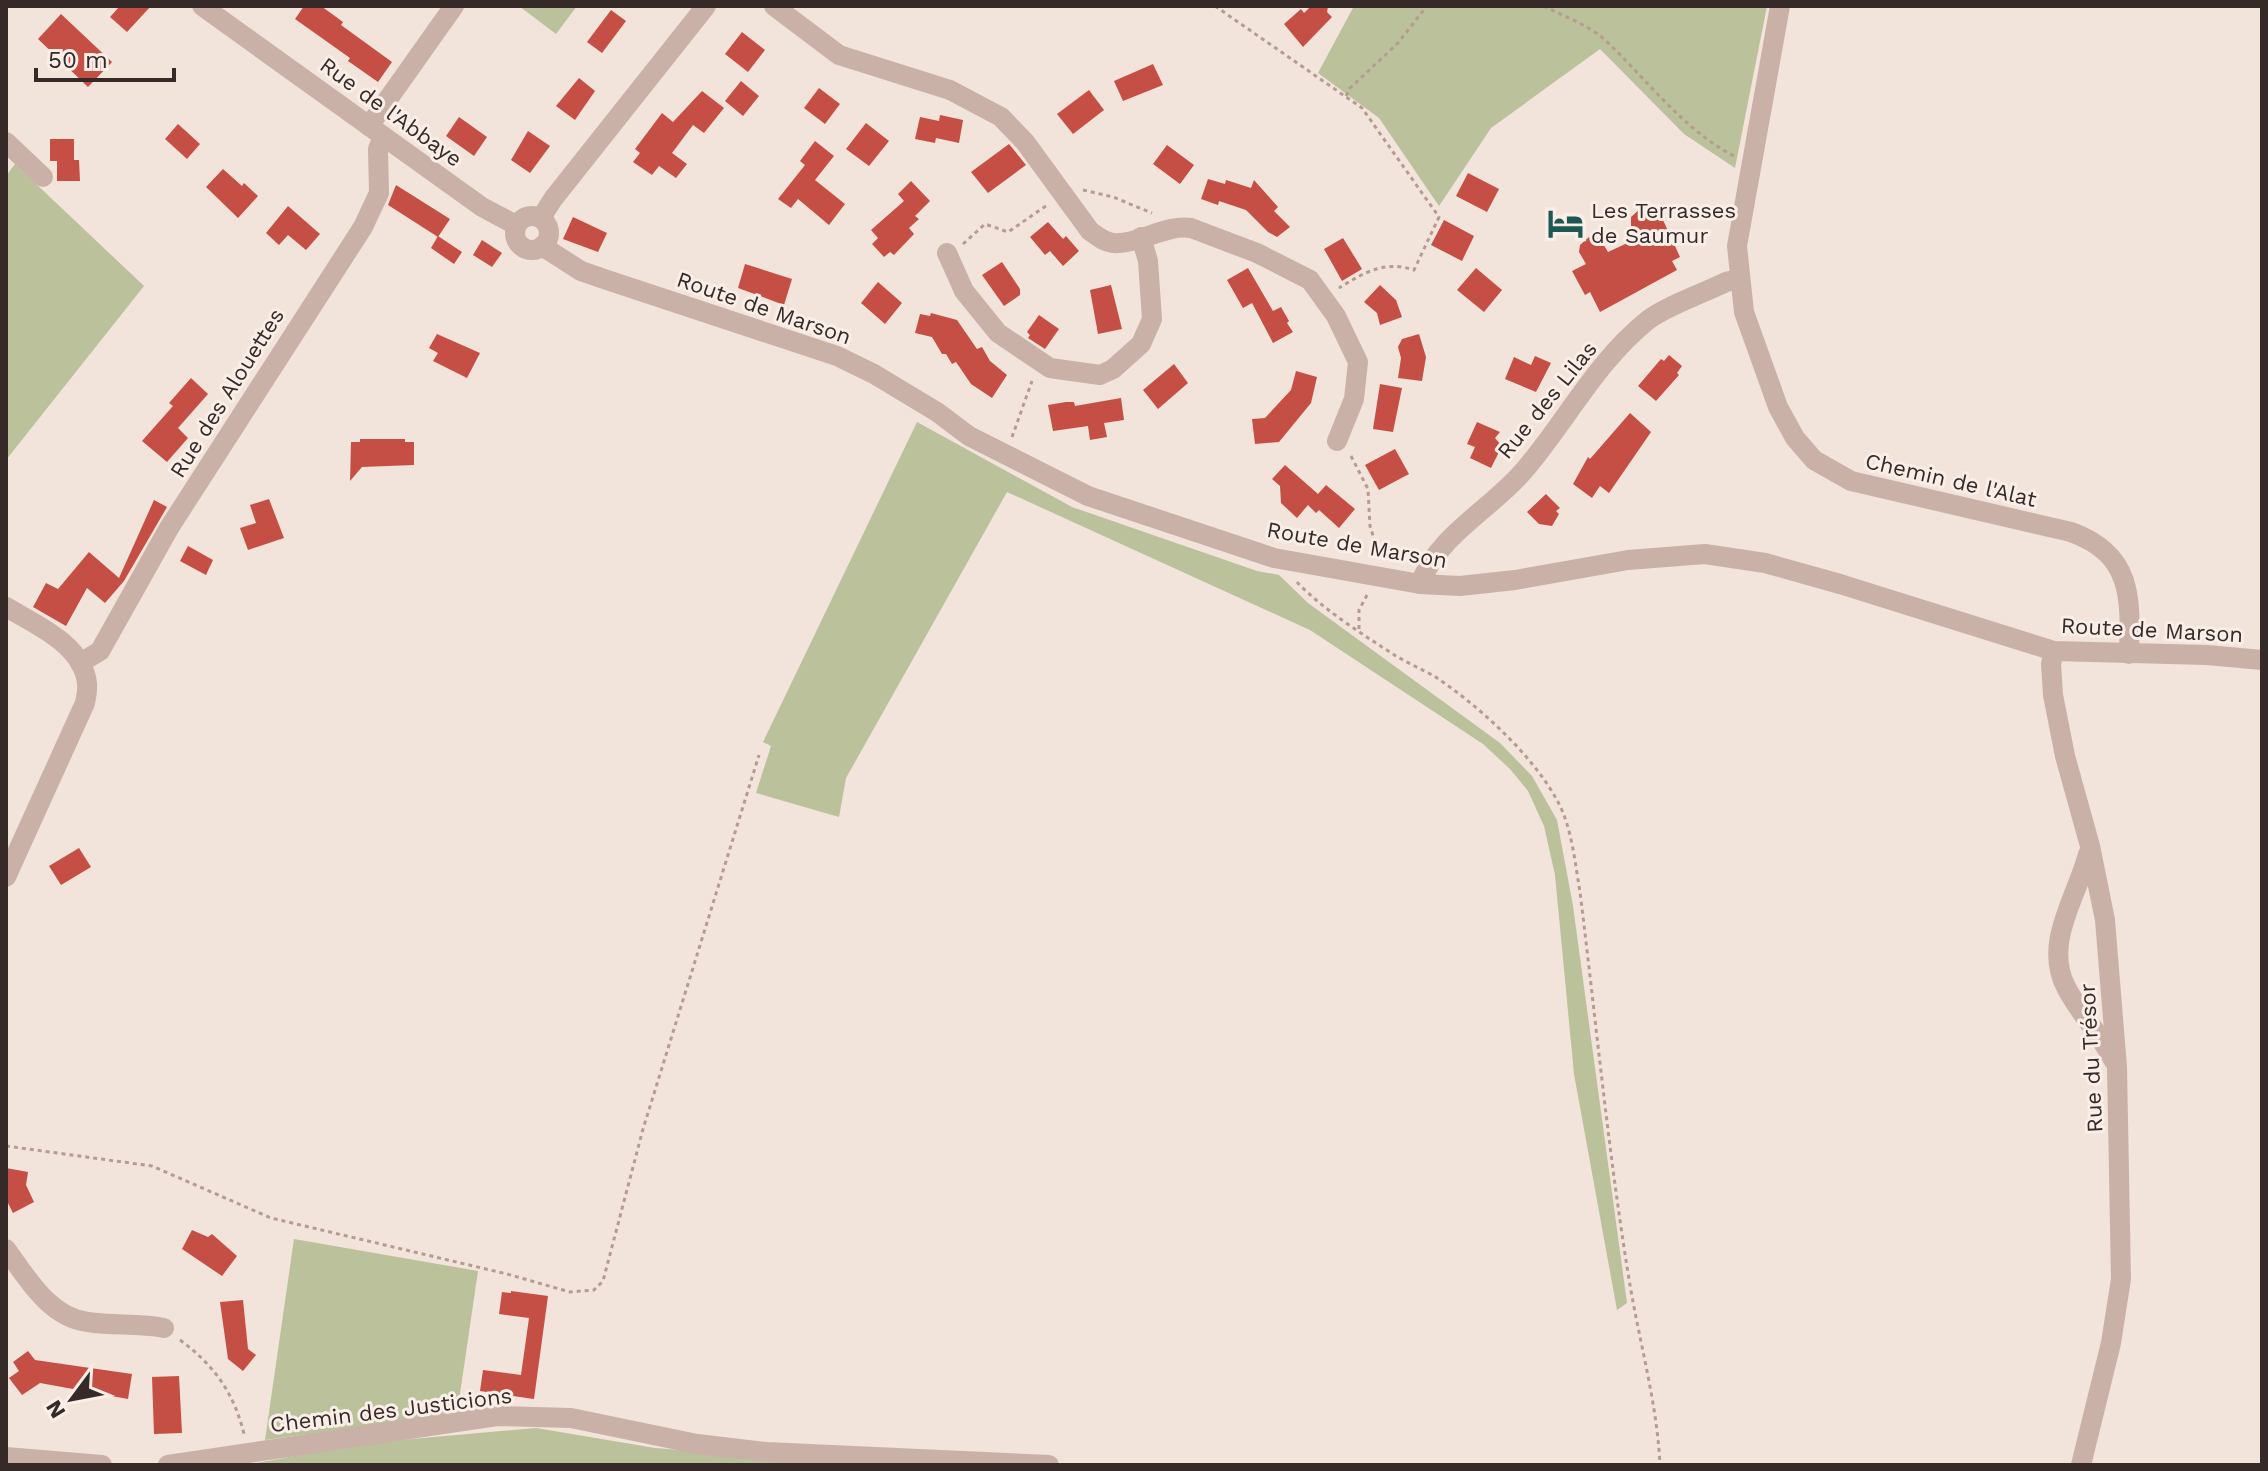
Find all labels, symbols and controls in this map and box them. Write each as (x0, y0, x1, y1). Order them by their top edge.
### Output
scale bar (36, 32, 174, 82)
text: 50 m (48, 46, 108, 74)
street label: Rue de l'Abbaye (315, 52, 467, 172)
place label: Les Terrasses de Saumur (1591, 198, 1736, 248)
hotel icon: Les Terrasses de Saumur (1546, 204, 1584, 242)
street label: Route de Marson (674, 266, 854, 350)
street label: Rue des Alouettes (165, 304, 289, 482)
street label: Rue des Lilas (1492, 336, 1602, 464)
street label: Chemin de l'Alat (1863, 448, 2039, 512)
street label: Route de Marson (1265, 517, 1449, 573)
street label: Route de Marson (2060, 613, 2244, 647)
street label: Rue du Trésor (2075, 983, 2107, 1133)
north arrow (32, 1359, 112, 1439)
street label: Chemin des Justicions (269, 1383, 513, 1437)
text: N (41, 1396, 70, 1423)

